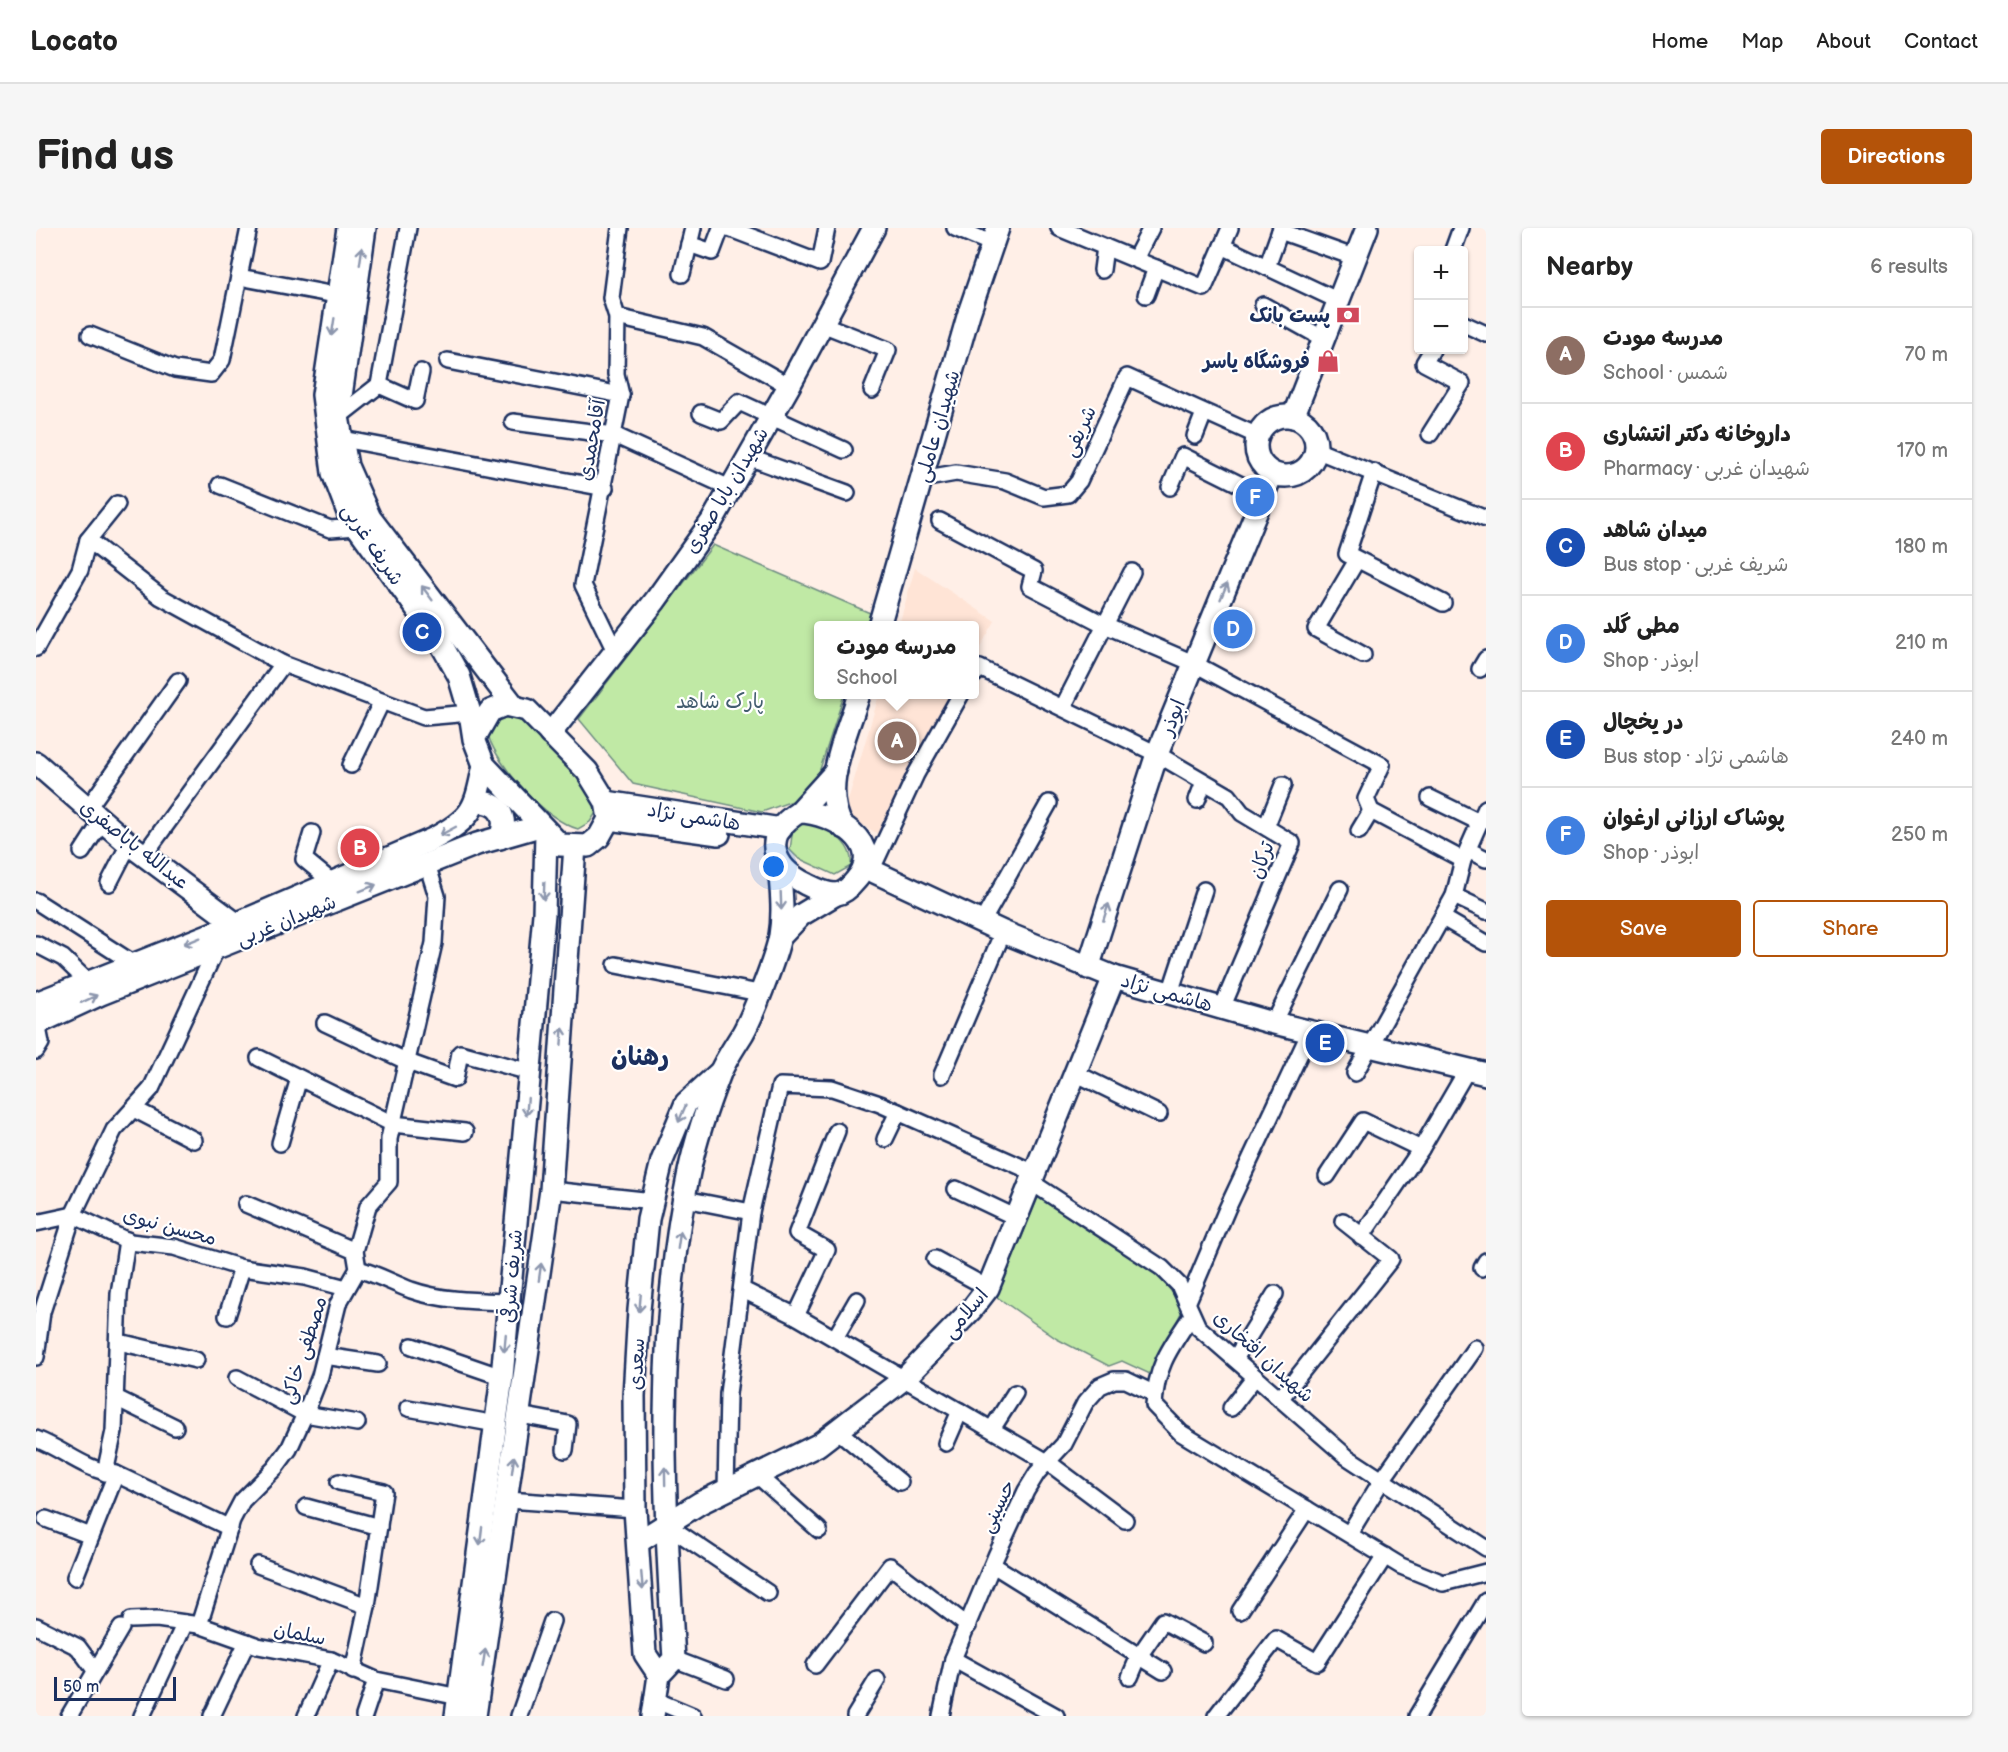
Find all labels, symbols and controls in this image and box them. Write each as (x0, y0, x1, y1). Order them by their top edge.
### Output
text: Locato (30, 25, 118, 58)
text: Home (1651, 29, 1708, 54)
text: Map (1741, 29, 1783, 54)
text: About (1816, 29, 1871, 54)
text: Contact (1904, 29, 1978, 54)
button: Directions (1821, 129, 1972, 184)
text: Find us (36, 131, 174, 182)
map controls (1414, 246, 1468, 354)
button: + (1414, 246, 1468, 300)
one-way arrow (356, 247, 367, 267)
text: Nearby (1546, 252, 1633, 283)
text: 6 results (1870, 255, 1948, 279)
button: − (1414, 300, 1468, 354)
bank icon: پست بانک (1335, 302, 1361, 328)
place label: پست بانک (1249, 304, 1330, 328)
one-way arrow (328, 317, 339, 337)
text: مدرسه مودت (1603, 325, 1723, 352)
text: A (1559, 343, 1572, 367)
text: 70 m (1904, 343, 1948, 367)
shop icon: فروشگاه یاسر (1315, 348, 1341, 374)
place label: فروشگاه یاسر (1201, 349, 1310, 374)
text: School · شمس (1603, 361, 1728, 385)
street label: شهیدان عاملی (910, 367, 965, 485)
street label: آقامحمدی (573, 397, 611, 483)
street label: شریفی (1058, 402, 1102, 461)
text: داروخانه دکتر انتشاری (1603, 421, 1791, 448)
street label: شهیدان بابا صفری (680, 423, 774, 558)
text: B (1558, 439, 1573, 463)
text: 170 m (1897, 439, 1948, 463)
text: Pharmacy · شهیدان غربی (1603, 457, 1810, 481)
pin: F (1236, 474, 1274, 520)
street label: شریف غربی (336, 499, 408, 590)
text: میدان شاهد (1603, 517, 1707, 544)
text: C (1558, 535, 1573, 559)
text: 180 m (1895, 535, 1948, 559)
text: Bus stop · شریف غربی (1603, 553, 1789, 577)
one-way arrow (1219, 582, 1230, 601)
one-way arrow (420, 585, 433, 601)
pin: D (1214, 606, 1252, 652)
pin: C (402, 610, 442, 654)
text: مطی گلد (1603, 613, 1680, 640)
popup (814, 621, 979, 699)
text: D (1559, 631, 1572, 655)
text: 210 m (1895, 631, 1948, 655)
text: مدرسه مودت (836, 634, 957, 661)
text: Shop · ابوذر (1603, 649, 1699, 673)
text: School (836, 666, 897, 690)
park label: پارک شاهد (676, 690, 764, 714)
street label: ابوذر (1154, 696, 1191, 741)
text: در یخچال (1603, 709, 1684, 736)
pin: A (878, 718, 916, 764)
text: E (1559, 727, 1572, 751)
text: 240 m (1891, 727, 1948, 751)
text: Bus stop · هاشمی نژاد (1603, 745, 1789, 769)
street label: عبدالله باباصفری (75, 795, 194, 895)
street label: هاشمی نژاد (645, 798, 742, 836)
text: پوشاک ارزانی ارغوان (1603, 805, 1785, 832)
text: F (1559, 823, 1572, 847)
text: 250 m (1891, 823, 1948, 847)
one-way arrow (440, 825, 457, 837)
pin: B (340, 826, 380, 870)
street label: ترکان (1244, 838, 1280, 882)
text: Shop · ابوذر (1603, 841, 1699, 865)
your location (759, 852, 788, 881)
one-way arrow (539, 881, 550, 901)
one-way arrow (358, 882, 376, 893)
street label: شهیدان غربی (233, 890, 340, 952)
one-way arrow (776, 890, 787, 910)
button: Save (1546, 900, 1741, 957)
button: Share (1753, 900, 1948, 957)
one-way arrow (1101, 903, 1112, 922)
one-way arrow (183, 936, 201, 947)
street label: هاشمی نژاد (1118, 968, 1215, 1017)
one-way arrow (80, 993, 98, 1004)
pin: E (1306, 1020, 1344, 1066)
one-way arrow (556, 1027, 567, 1047)
district label: رهنان (611, 1042, 669, 1073)
one-way arrow (521, 1096, 532, 1116)
one-way arrow (676, 1104, 687, 1122)
street label: محسن نبوی (120, 1203, 219, 1251)
street label: شریف شرقی (494, 1228, 528, 1324)
one-way arrow (674, 1230, 685, 1250)
one-way arrow (534, 1263, 545, 1283)
street label: اسلامی (938, 1284, 994, 1344)
one-way arrow (634, 1292, 645, 1312)
street label: مصطفی خاکی (275, 1293, 333, 1407)
street label: شهیدان افتخاری (1208, 1305, 1318, 1408)
one-way arrow (499, 1332, 510, 1352)
street label: سعدی (624, 1337, 650, 1391)
one-way arrow (507, 1456, 518, 1476)
one-way arrow (660, 1466, 671, 1486)
street label: حسینی (975, 1476, 1021, 1537)
one-way arrow (475, 1526, 486, 1546)
one-way arrow (637, 1571, 648, 1591)
street label: سلمان (272, 1617, 328, 1651)
one-way arrow (479, 1649, 490, 1669)
scale bar (54, 1674, 176, 1702)
text: 50 m (63, 1678, 99, 1697)

